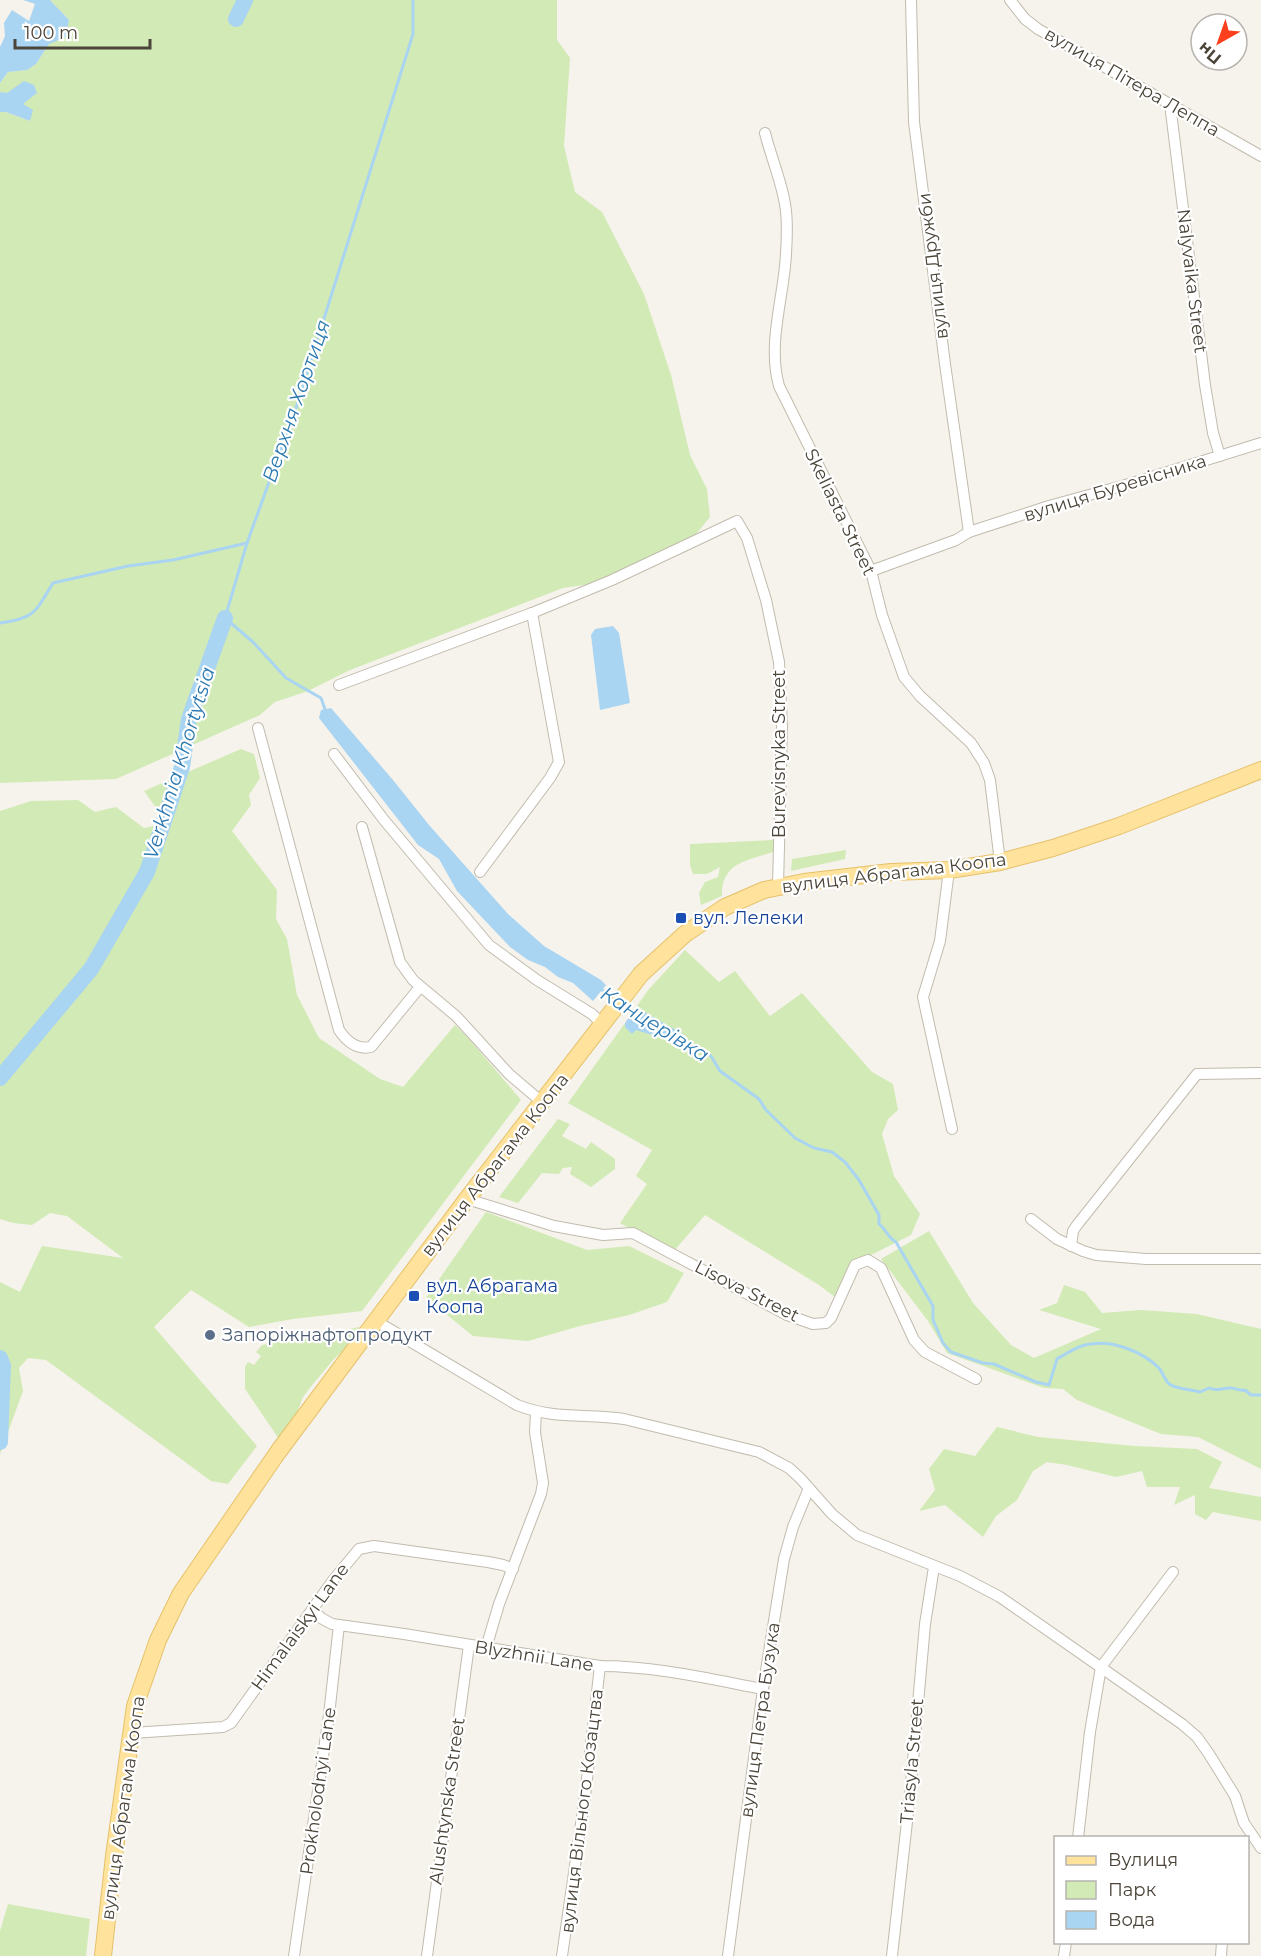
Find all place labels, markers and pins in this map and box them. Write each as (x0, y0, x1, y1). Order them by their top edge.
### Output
place label: вул. Лелеки (693, 907, 804, 929)
marker: вул. Лелеки (674, 911, 688, 925)
place label: вул. Абрагама Коопа (426, 1275, 558, 1318)
marker: вул. Абрагама Коопа (407, 1289, 421, 1303)
place label: Запоріжнафтопродукт (222, 1324, 432, 1346)
marker: Запоріжнафтопродукт (203, 1328, 217, 1342)

